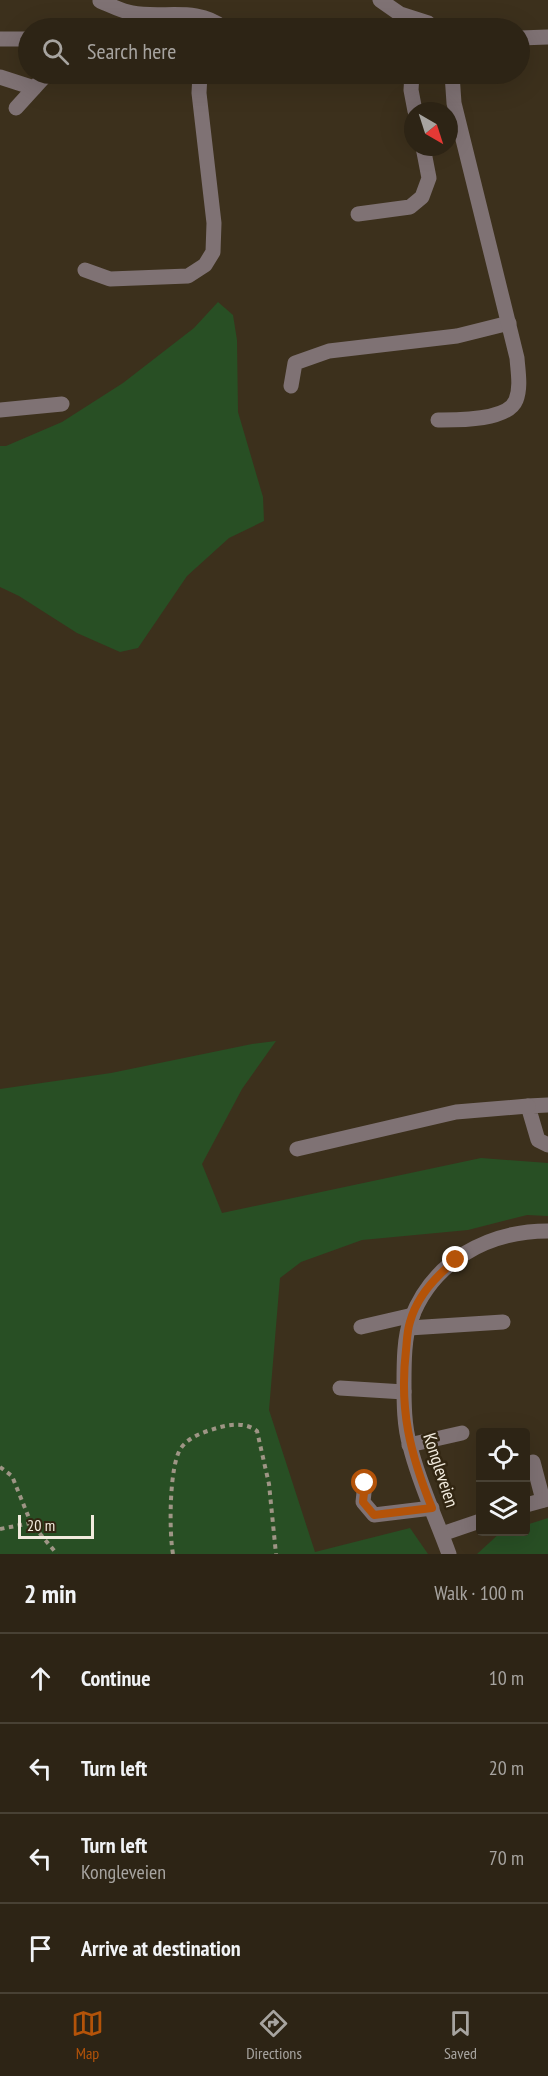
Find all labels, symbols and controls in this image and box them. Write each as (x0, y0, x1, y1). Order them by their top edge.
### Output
search box (18, 18, 530, 84)
icon: search (39, 35, 72, 68)
text: Search here (87, 37, 176, 65)
north arrow (404, 102, 458, 156)
route end (442, 1246, 468, 1272)
map controls (476, 1428, 530, 1536)
button: locate (476, 1428, 530, 1482)
street label: Kongleveien (418, 1430, 464, 1510)
route start (351, 1469, 377, 1495)
button: layers (476, 1482, 530, 1536)
scale bar (18, 1512, 94, 1540)
text: 20 m (27, 1515, 55, 1535)
text: 2 min (24, 1577, 77, 1610)
text: Walk · 100 m (434, 1580, 524, 1606)
icon: ahead (24, 1662, 57, 1695)
text: Continue (81, 1664, 151, 1692)
text: 10 m (489, 1665, 524, 1691)
icon: left (24, 1752, 57, 1785)
text: Turn left (81, 1754, 147, 1782)
text: 20 m (489, 1755, 524, 1781)
text: Turn left (81, 1831, 147, 1859)
icon: left (24, 1842, 57, 1875)
text: 70 m (489, 1845, 524, 1871)
text: Kongleveien (81, 1859, 166, 1885)
icon: arrive (24, 1932, 57, 1965)
text: Arrive at destination (81, 1934, 241, 1962)
tab: Map (71, 2007, 104, 2063)
tab: Directions (246, 2007, 302, 2063)
tab: Saved (444, 2007, 477, 2063)

